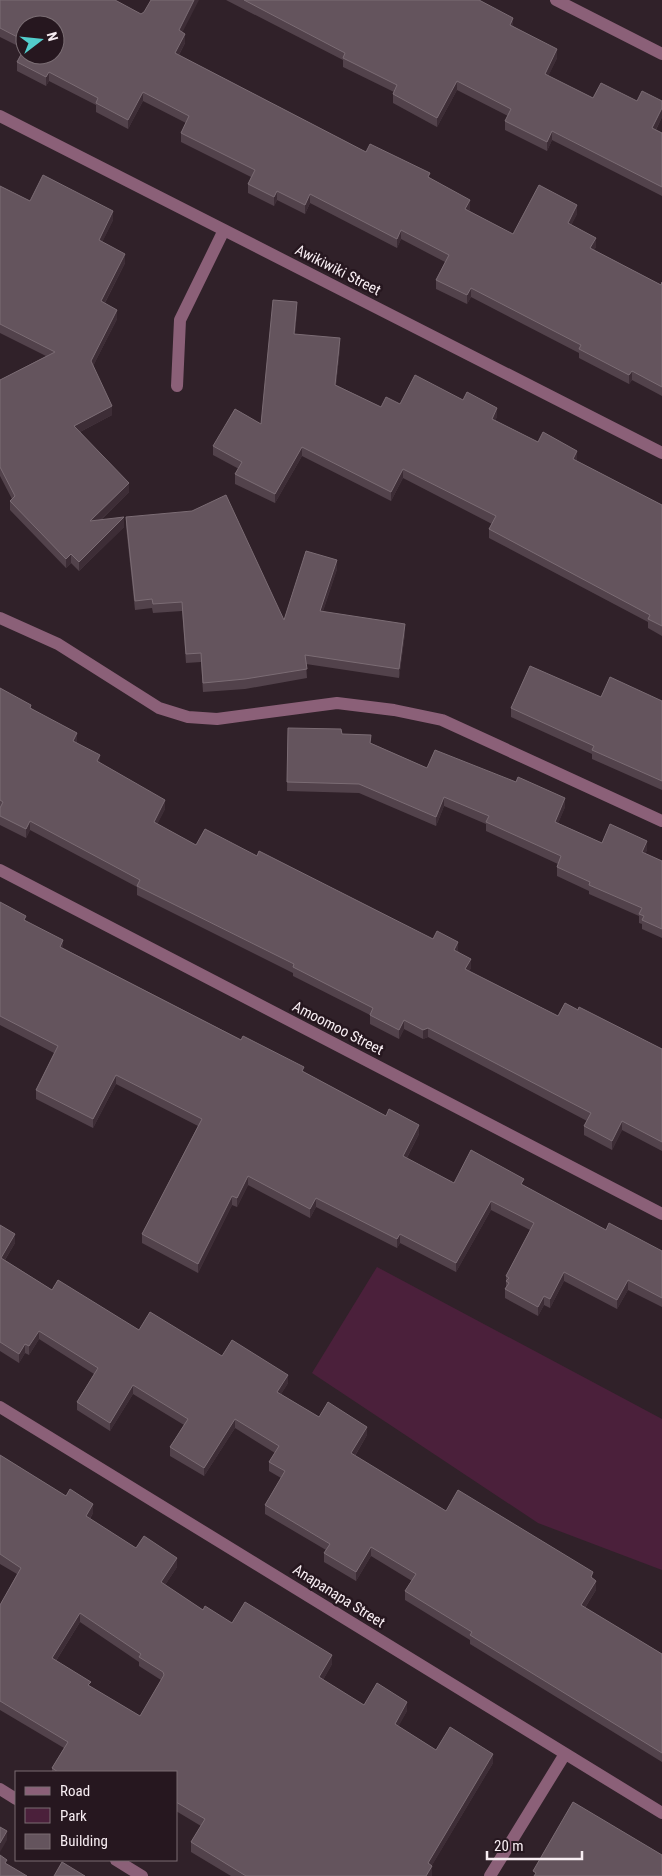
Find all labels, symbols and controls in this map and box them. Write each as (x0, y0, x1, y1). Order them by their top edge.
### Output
north arrow (15, 15, 65, 65)
text: N (44, 30, 61, 43)
street label: Awikiwiki Street (292, 241, 384, 299)
street label: Amoomoo Street (289, 997, 387, 1059)
street label: Anapanapa Street (290, 1560, 388, 1632)
legend (15, 1771, 178, 1861)
text: Road (60, 1782, 90, 1800)
text: Park (60, 1807, 87, 1825)
scale bar (487, 1828, 582, 1860)
text: Building (60, 1832, 108, 1850)
text: 20 m (494, 1837, 524, 1855)

